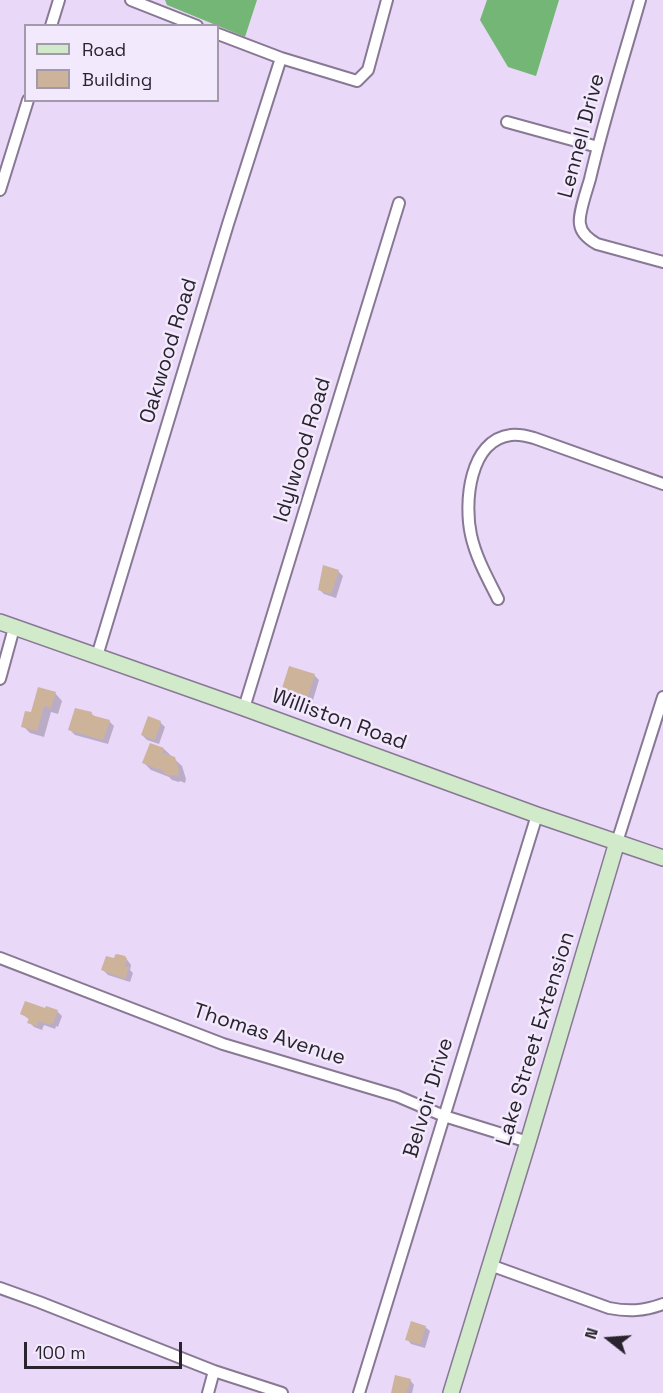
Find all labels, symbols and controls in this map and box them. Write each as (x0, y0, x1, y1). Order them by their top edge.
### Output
legend (24, 24, 219, 102)
text: Road (82, 38, 126, 61)
text: Building (82, 68, 152, 91)
street label: Lennell Drive (553, 71, 611, 201)
street label: Oakwood Road (135, 275, 203, 427)
street label: Idylwood Road (269, 375, 337, 525)
street label: Williston Road (268, 684, 410, 756)
street label: Lake Street Extension (491, 929, 581, 1149)
street label: Thomas Avenue (190, 998, 348, 1072)
street label: Belvoir Drive (399, 1035, 459, 1161)
north arrow (579, 1309, 639, 1369)
text: N (580, 1325, 603, 1342)
scale bar (27, 1330, 184, 1368)
text: 100 m (35, 1341, 86, 1364)

